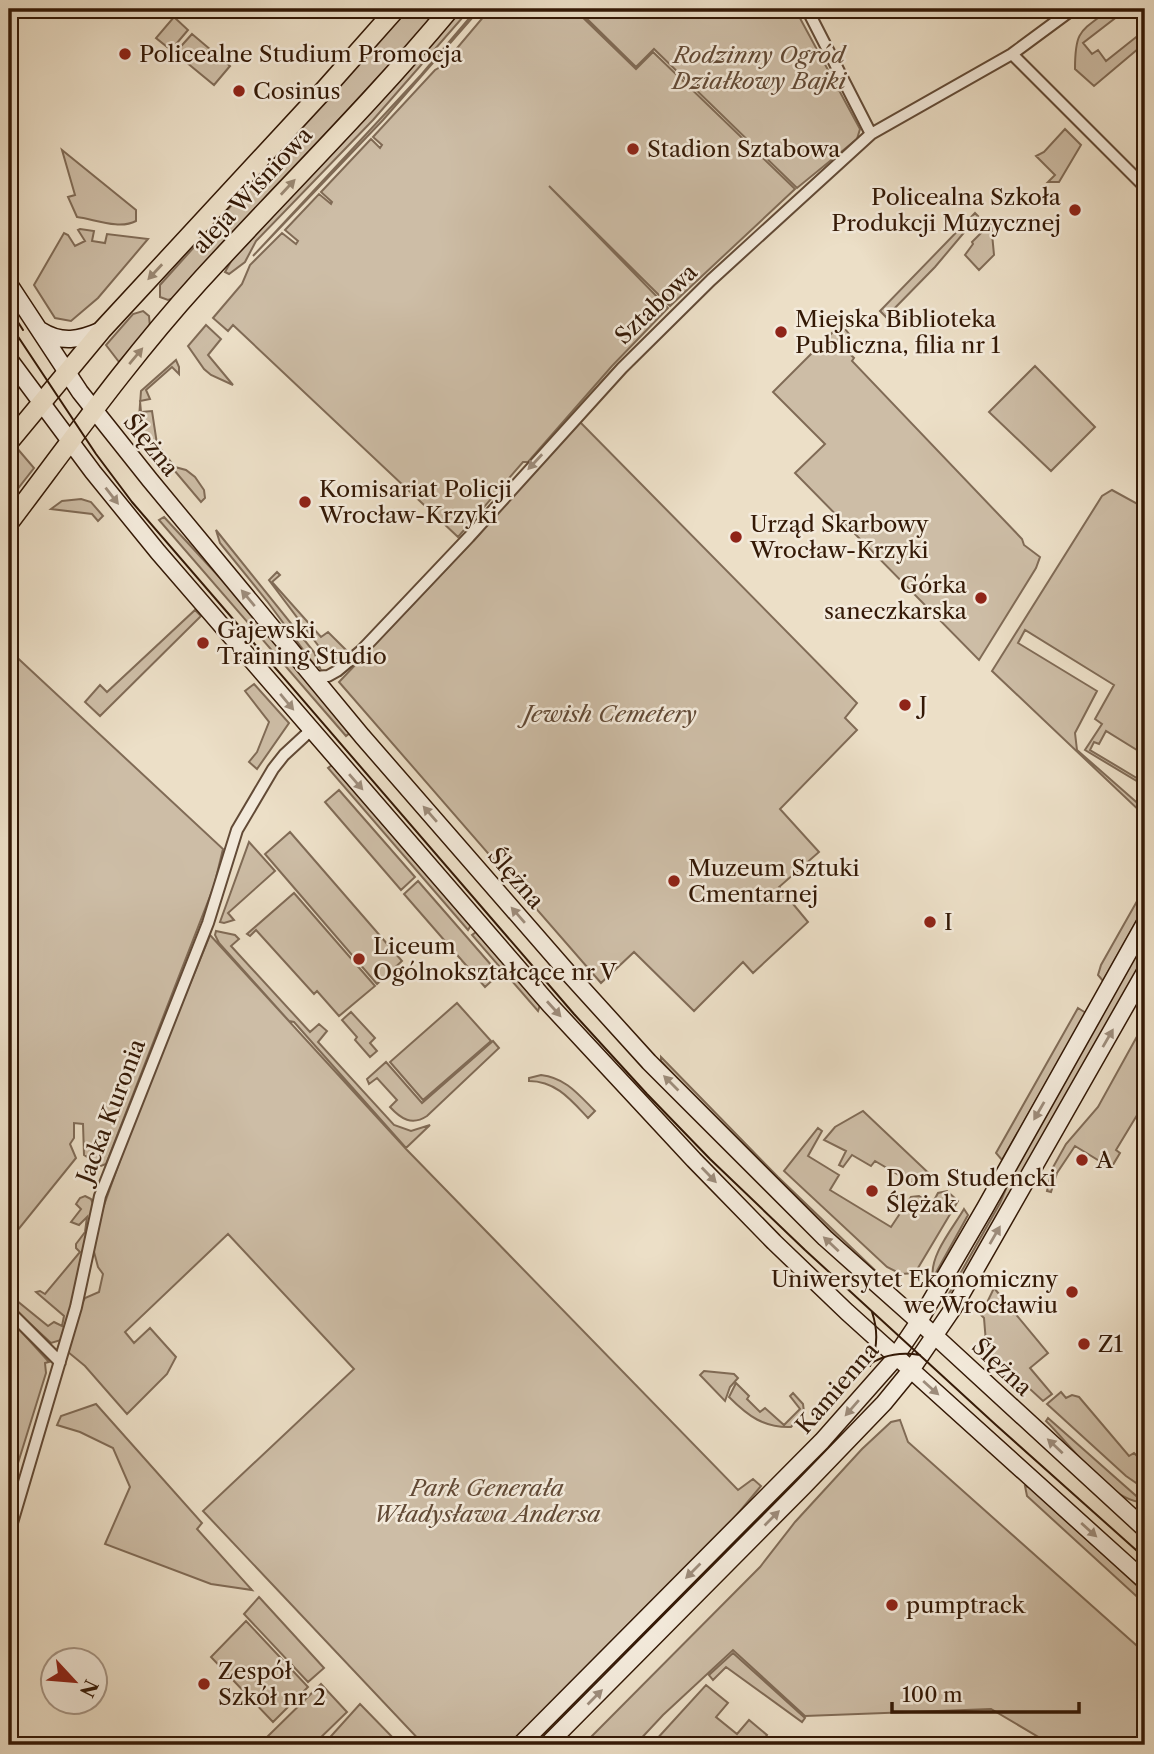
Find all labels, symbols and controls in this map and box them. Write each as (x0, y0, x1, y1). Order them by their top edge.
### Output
place label: Policealne Studium Promocja (139, 40, 463, 68)
park label: Rodzinny Ogród Działkowy Bajki (670, 41, 848, 95)
marker: Policealne Studium Promocja (117, 46, 133, 62)
place label: Cosinus (253, 77, 340, 105)
marker: Cosinus (231, 83, 247, 99)
street label: aleja Wiśniowa (186, 120, 318, 259)
place label: Stadion Sztabowa (647, 135, 841, 163)
marker: Stadion Sztabowa (625, 141, 641, 157)
one-way arrow (280, 179, 296, 196)
place label: Policealna Szkoła Produkcji Muzycznej (831, 183, 1062, 237)
marker: Policealna Szkoła Produkcji Muzycznej (1067, 202, 1083, 218)
street label: Sztabowa (609, 257, 704, 350)
one-way arrow (148, 263, 164, 280)
place label: Miejska Biblioteka Publiczna, filia nr 1 (795, 305, 1001, 359)
marker: Miejska Biblioteka Publiczna, filia nr 1 (773, 324, 789, 340)
one-way arrow (128, 347, 144, 365)
street label: Ślężna (118, 408, 185, 482)
one-way arrow (527, 453, 543, 470)
place label: Komisariat Policji Wrocław-Krzyki (318, 475, 512, 529)
one-way arrow (104, 486, 119, 504)
marker: Komisariat Policji Wrocław-Krzyki (297, 494, 313, 510)
place label: Urząd Skarbowy Wrocław-Krzyki (749, 510, 929, 564)
marker: Urząd Skarbowy Wrocław-Krzyki (728, 529, 744, 545)
place label: Górka saneczkarska (824, 571, 968, 625)
one-way arrow (241, 589, 256, 606)
marker: Górka saneczkarska (973, 590, 989, 606)
place label: Gajewski Training Studio (217, 616, 387, 670)
marker: Gajewski Training Studio (195, 635, 211, 651)
place label: J (916, 691, 927, 719)
one-way arrow (279, 693, 295, 711)
marker: J (897, 697, 913, 713)
park label: Jewish Cemetery (516, 700, 697, 728)
one-way arrow (348, 773, 363, 790)
one-way arrow (423, 805, 438, 822)
street label: Ślężna (482, 842, 551, 915)
place label: Muzeum Sztuki Cmentarnej (688, 854, 860, 908)
marker: Muzeum Sztuki Cmentarnej (666, 873, 682, 889)
one-way arrow (511, 906, 526, 923)
place label: I (944, 908, 953, 936)
marker: I (922, 914, 938, 930)
place label: Liceum Ogólnokształcące nr V (373, 932, 618, 986)
marker: Liceum Ogólnokształcące nr V (351, 951, 367, 967)
one-way arrow (546, 1000, 561, 1017)
one-way arrow (1102, 1028, 1114, 1047)
street label: Jacka Kuronia (70, 1034, 152, 1190)
one-way arrow (663, 1075, 679, 1092)
one-way arrow (1033, 1101, 1045, 1120)
place label: A (1095, 1146, 1114, 1174)
marker: A (1074, 1152, 1090, 1168)
place label: Dom Studencki Ślężak (886, 1164, 1056, 1218)
one-way arrow (700, 1166, 716, 1183)
marker: Dom Studencki Ślężak (864, 1183, 880, 1199)
one-way arrow (989, 1226, 1001, 1245)
one-way arrow (822, 1236, 840, 1252)
place label: Uniwersytet Ekonomiczny we Wrocławiu (771, 1265, 1058, 1319)
marker: Uniwersytet Ekonomiczny we Wrocławiu (1064, 1284, 1080, 1300)
place label: Z1 (1098, 1330, 1124, 1358)
street label: Ślężna (966, 1332, 1038, 1402)
street label: Kamienna (790, 1336, 885, 1440)
marker: Z1 (1076, 1336, 1092, 1352)
one-way arrow (922, 1380, 940, 1396)
one-way arrow (844, 1399, 860, 1417)
one-way arrow (1047, 1439, 1064, 1455)
park label: Park Generała Władysława Andersa (373, 1474, 601, 1528)
one-way arrow (763, 1510, 780, 1526)
one-way arrow (1080, 1522, 1098, 1538)
one-way arrow (685, 1563, 701, 1579)
place label: pumptrack (906, 1591, 1027, 1619)
marker: pumptrack (884, 1597, 900, 1613)
north arrow (38, 1646, 108, 1716)
place label: Zespół Szkół nr 2 (218, 1657, 326, 1711)
scale bar (892, 1670, 1079, 1714)
text: N (75, 1676, 103, 1701)
marker: Zespół Szkół nr 2 (196, 1676, 212, 1692)
text: 100 m (902, 1682, 963, 1707)
one-way arrow (586, 1689, 602, 1706)

